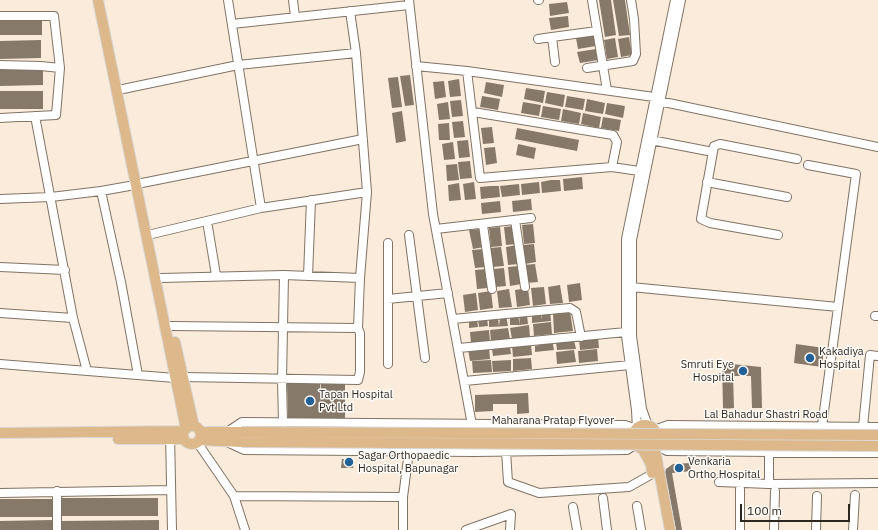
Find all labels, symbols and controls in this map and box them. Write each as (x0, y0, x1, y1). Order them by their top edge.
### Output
place label: Kakadiya Hospital (819, 345, 864, 371)
marker: Kakadiya Hospital (804, 352, 816, 364)
place label: Smruti Eye Hospital (681, 358, 734, 384)
marker: Smruti Eye Hospital (737, 365, 749, 377)
place label: Tapan Hospital Pvt Ltd (319, 388, 393, 414)
marker: Tapan Hospital Pvt Ltd (304, 395, 316, 407)
street label: Lal Bahadur Shastri Road (704, 408, 828, 422)
street label: Maharana Pratap Flyover (492, 414, 614, 428)
place label: Sagar Orthopaedic Hospital, Bapunagar (358, 449, 458, 475)
place label: Venkaria Ortho Hospital (688, 455, 760, 481)
marker: Sagar Orthopaedic Hospital, Bapunagar (343, 456, 355, 468)
marker: Venkaria Ortho Hospital (673, 462, 685, 474)
scale bar (742, 496, 852, 522)
text: 100 m (747, 503, 782, 518)

